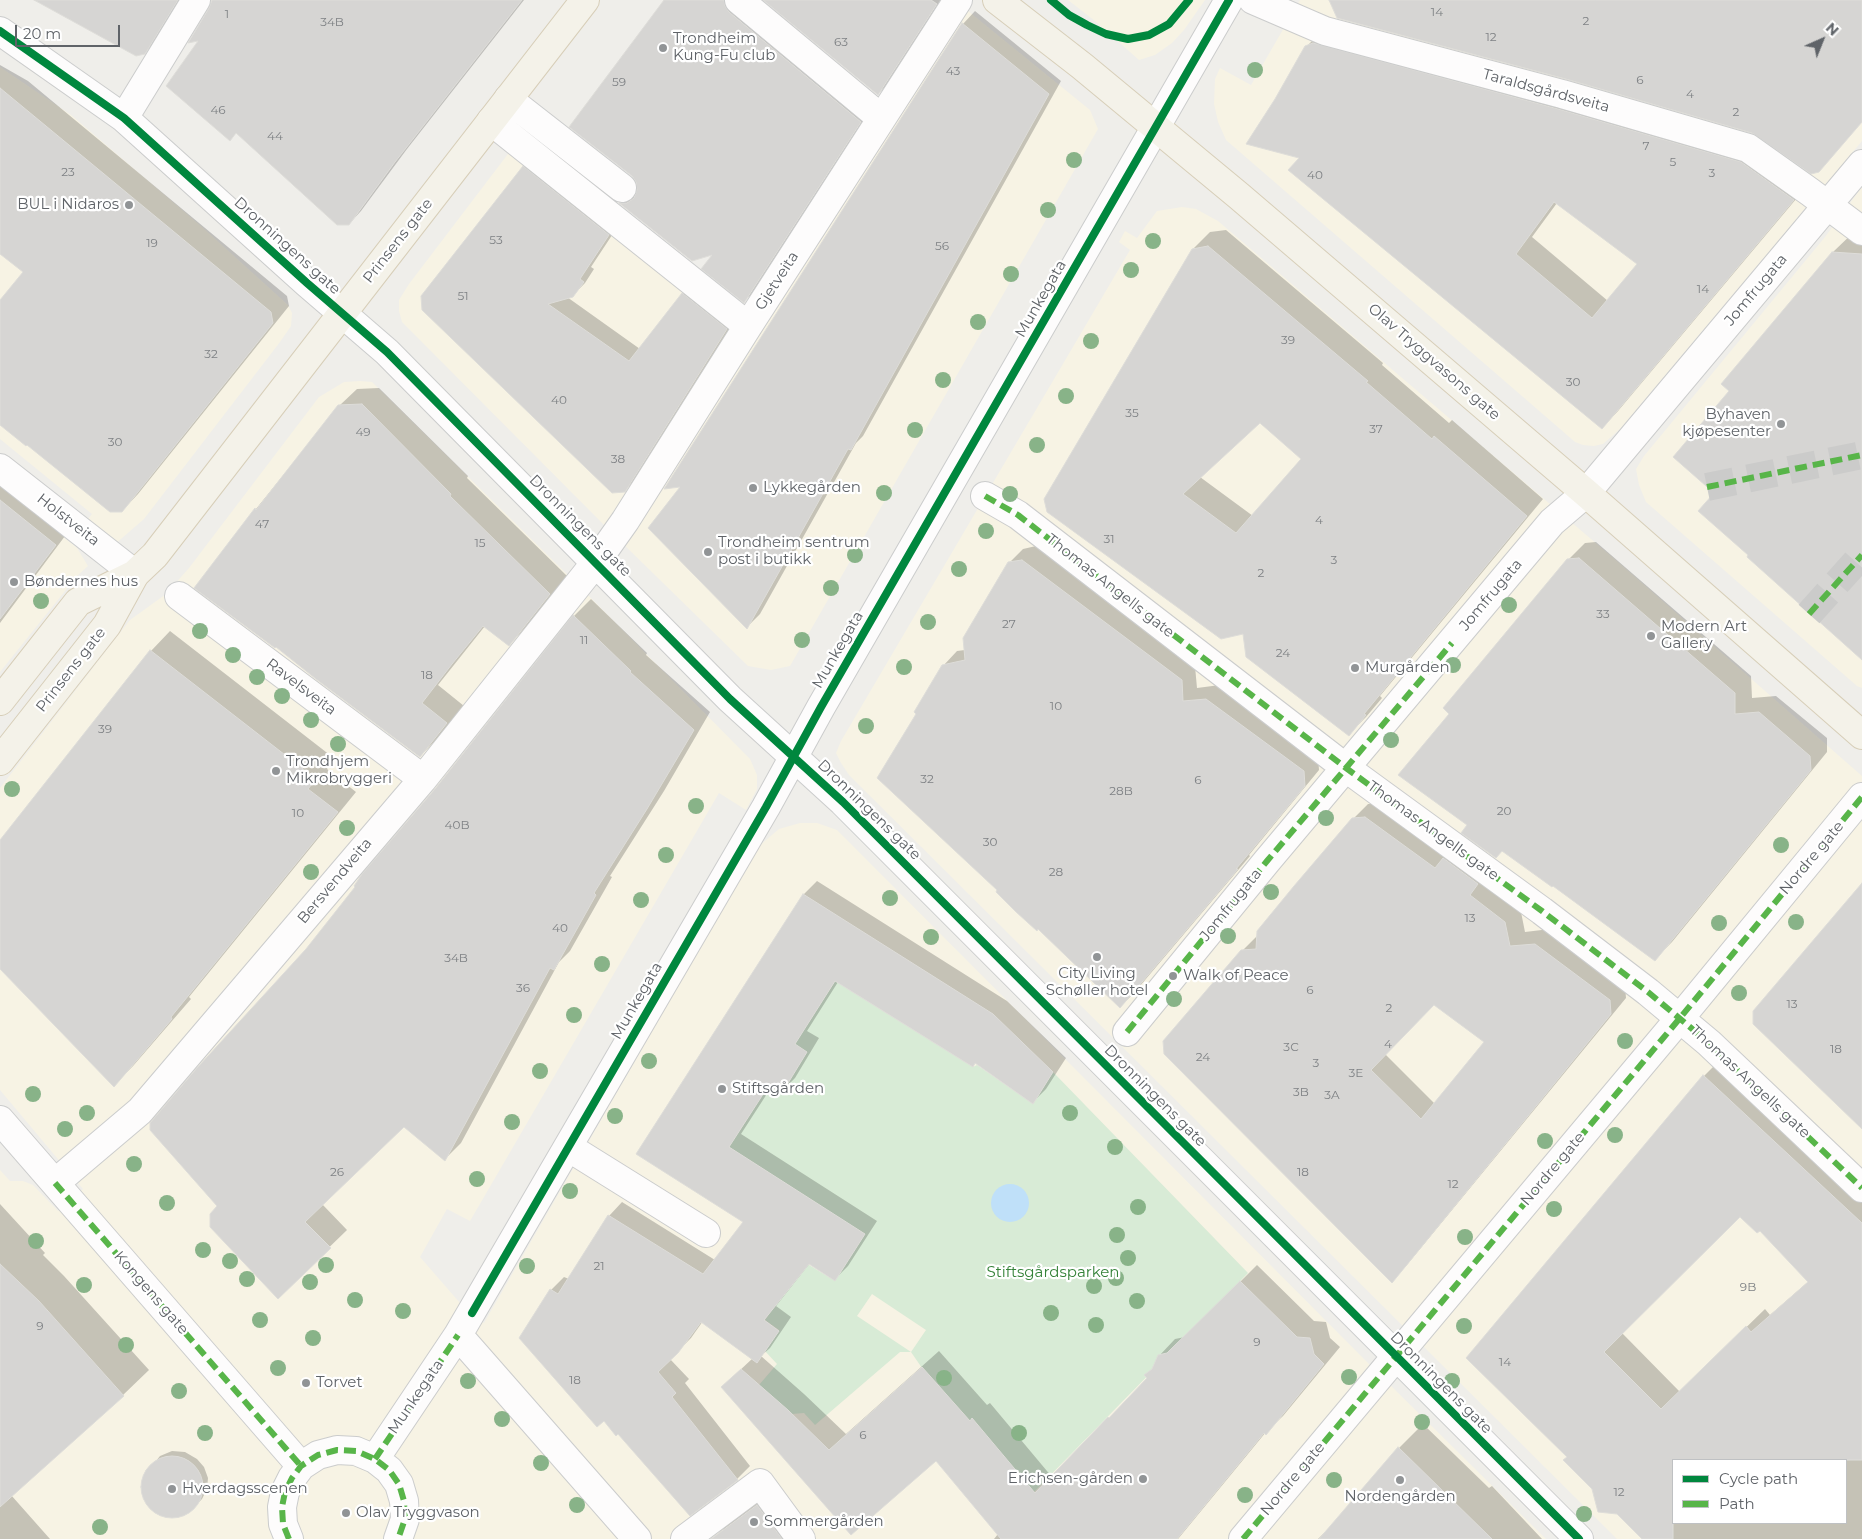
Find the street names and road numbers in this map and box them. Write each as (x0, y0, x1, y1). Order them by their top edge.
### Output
street label: Taraldsgårdsveita (1481, 65, 1611, 117)
street label: Dronningens gate (230, 194, 344, 298)
street label: Prinsens gate (359, 195, 437, 287)
street label: Gjetveita (751, 248, 803, 314)
street label: Jomfrugata (1721, 251, 1791, 329)
street label: Munkegata (1012, 257, 1070, 341)
street label: Olav Tryggvasons gate (1364, 300, 1504, 424)
street label: Dronningens gate (525, 471, 635, 581)
street label: Holstveita (33, 490, 103, 550)
street label: Thomas Angells gate (1042, 530, 1178, 642)
street label: Jomfrugata (1456, 556, 1526, 634)
street label: Munkegata (809, 608, 867, 692)
street label: Prinsens gate (32, 624, 110, 716)
street label: Ravelsveita (262, 655, 340, 719)
street label: Dronningens gate (814, 756, 924, 864)
street label: Thomas Angells gate (1364, 777, 1502, 885)
street label: Nordre gate (1776, 818, 1848, 898)
street label: Bersvendveita (294, 834, 376, 928)
street label: Jomfrugata (1196, 865, 1266, 945)
street label: Munkegata (608, 959, 666, 1043)
street label: Thomas Angells gate (1686, 1022, 1814, 1142)
street label: Dronningens gate (1100, 1041, 1210, 1151)
street label: Nordre gate (1517, 1129, 1589, 1209)
street label: Kongens gate (110, 1248, 192, 1338)
street label: Dronningens gate (1386, 1328, 1496, 1438)
street label: Munkegata (384, 1356, 448, 1438)
street label: Nordre gate (1257, 1439, 1329, 1519)

